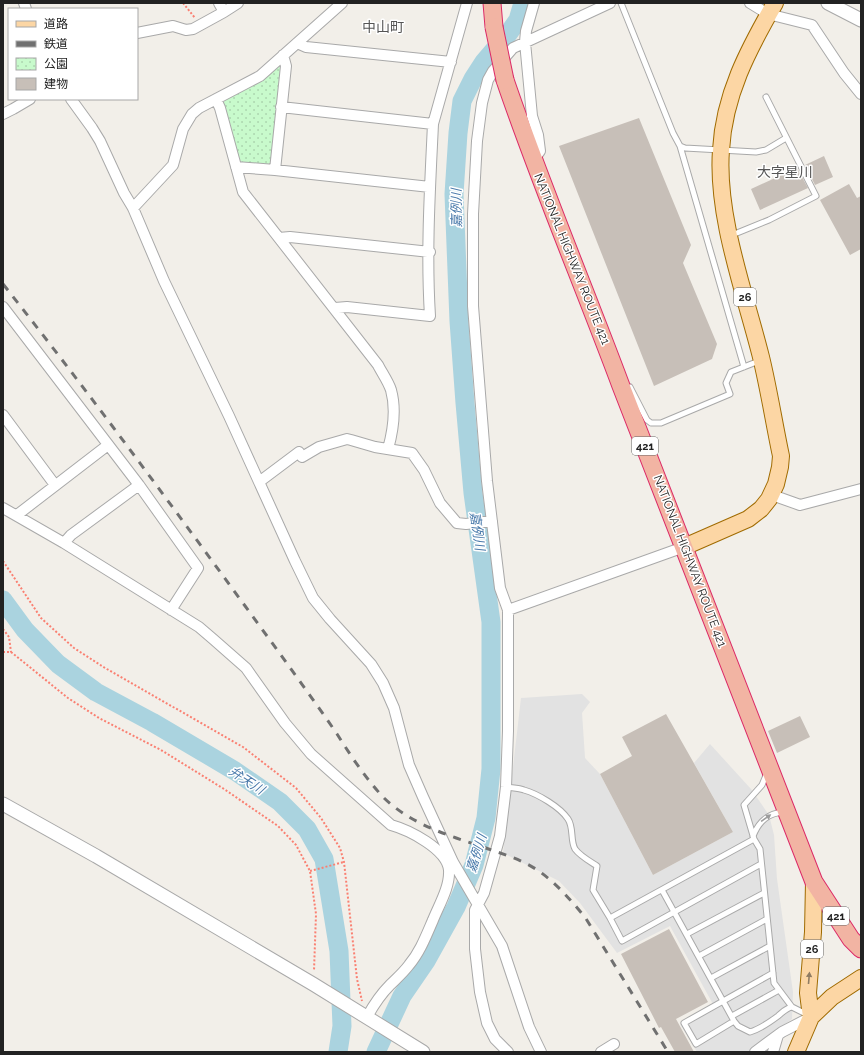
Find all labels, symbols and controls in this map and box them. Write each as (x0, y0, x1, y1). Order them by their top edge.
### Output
legend (8, 8, 138, 100)
text: 道路 (44, 17, 68, 31)
district label: 中山町 (362, 19, 404, 35)
text: 鉄道 (44, 37, 68, 51)
text: 公園 (44, 57, 68, 71)
text: 建物 (44, 77, 68, 91)
district label: 大字星川 (757, 164, 813, 180)
street label: NATIONAL HIGHWAY ROUTE 421 (531, 171, 613, 347)
water label: 嘉例川 (449, 186, 464, 228)
road number: 26 (734, 288, 756, 306)
road number: 421 (632, 437, 658, 455)
street label: NATIONAL HIGHWAY ROUTE 421 (651, 473, 729, 649)
water label: 嘉例川 (467, 511, 488, 553)
water label: 弁天川 (226, 764, 269, 798)
one-way arrow (761, 814, 771, 822)
water label: 嘉例川 (464, 830, 490, 874)
road number: 421 (823, 907, 849, 925)
road number: 26 (801, 940, 823, 958)
one-way arrow (806, 972, 813, 984)

